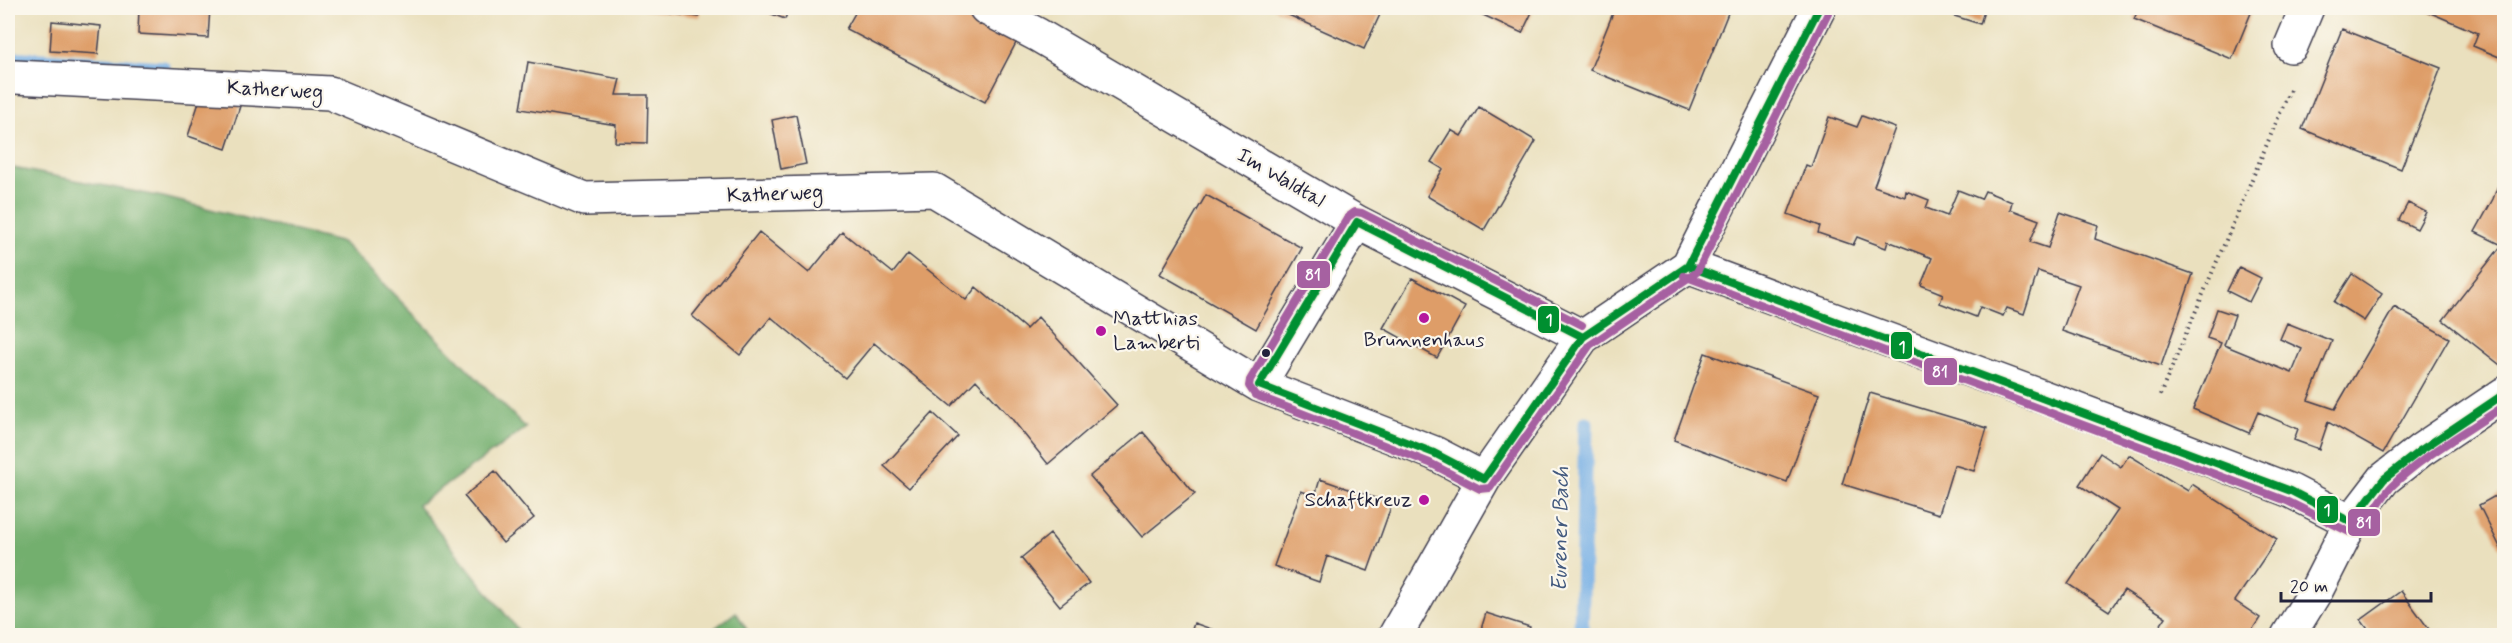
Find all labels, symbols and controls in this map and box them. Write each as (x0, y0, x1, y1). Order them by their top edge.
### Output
street label: Katherweg (226, 73, 324, 108)
street label: Im Waldtal (1232, 141, 1330, 215)
street label: Katherweg (726, 178, 824, 211)
line badge: 81 (1296, 260, 1331, 289)
text: 81 (1305, 265, 1321, 286)
place label: Matthias Lamberti (1113, 305, 1199, 357)
line badge: 1 (1537, 305, 1560, 334)
text: 1 (1545, 310, 1553, 331)
marker: Brunnenhaus (1417, 311, 1431, 325)
marker: Matthias Lamberti (1094, 324, 1108, 338)
place label: Brunnenhaus (1364, 326, 1484, 354)
line badge: 1 (1890, 331, 1913, 360)
text: 1 (1898, 337, 1906, 358)
unlabelled marker (1260, 347, 1272, 359)
line badge: 81 (1923, 357, 1958, 386)
text: 81 (1932, 362, 1948, 383)
water label: Eurener Bach (1546, 466, 1576, 592)
place label: Schaftkreuz (1304, 486, 1412, 514)
marker: Schaftkreuz (1417, 493, 1431, 507)
line badge: 1 (2316, 495, 2339, 524)
text: 1 (2323, 500, 2331, 521)
line badge: 81 (2347, 508, 2381, 537)
text: 81 (2356, 513, 2372, 534)
scale bar (2281, 565, 2431, 603)
text: 20 m (2290, 575, 2328, 599)

